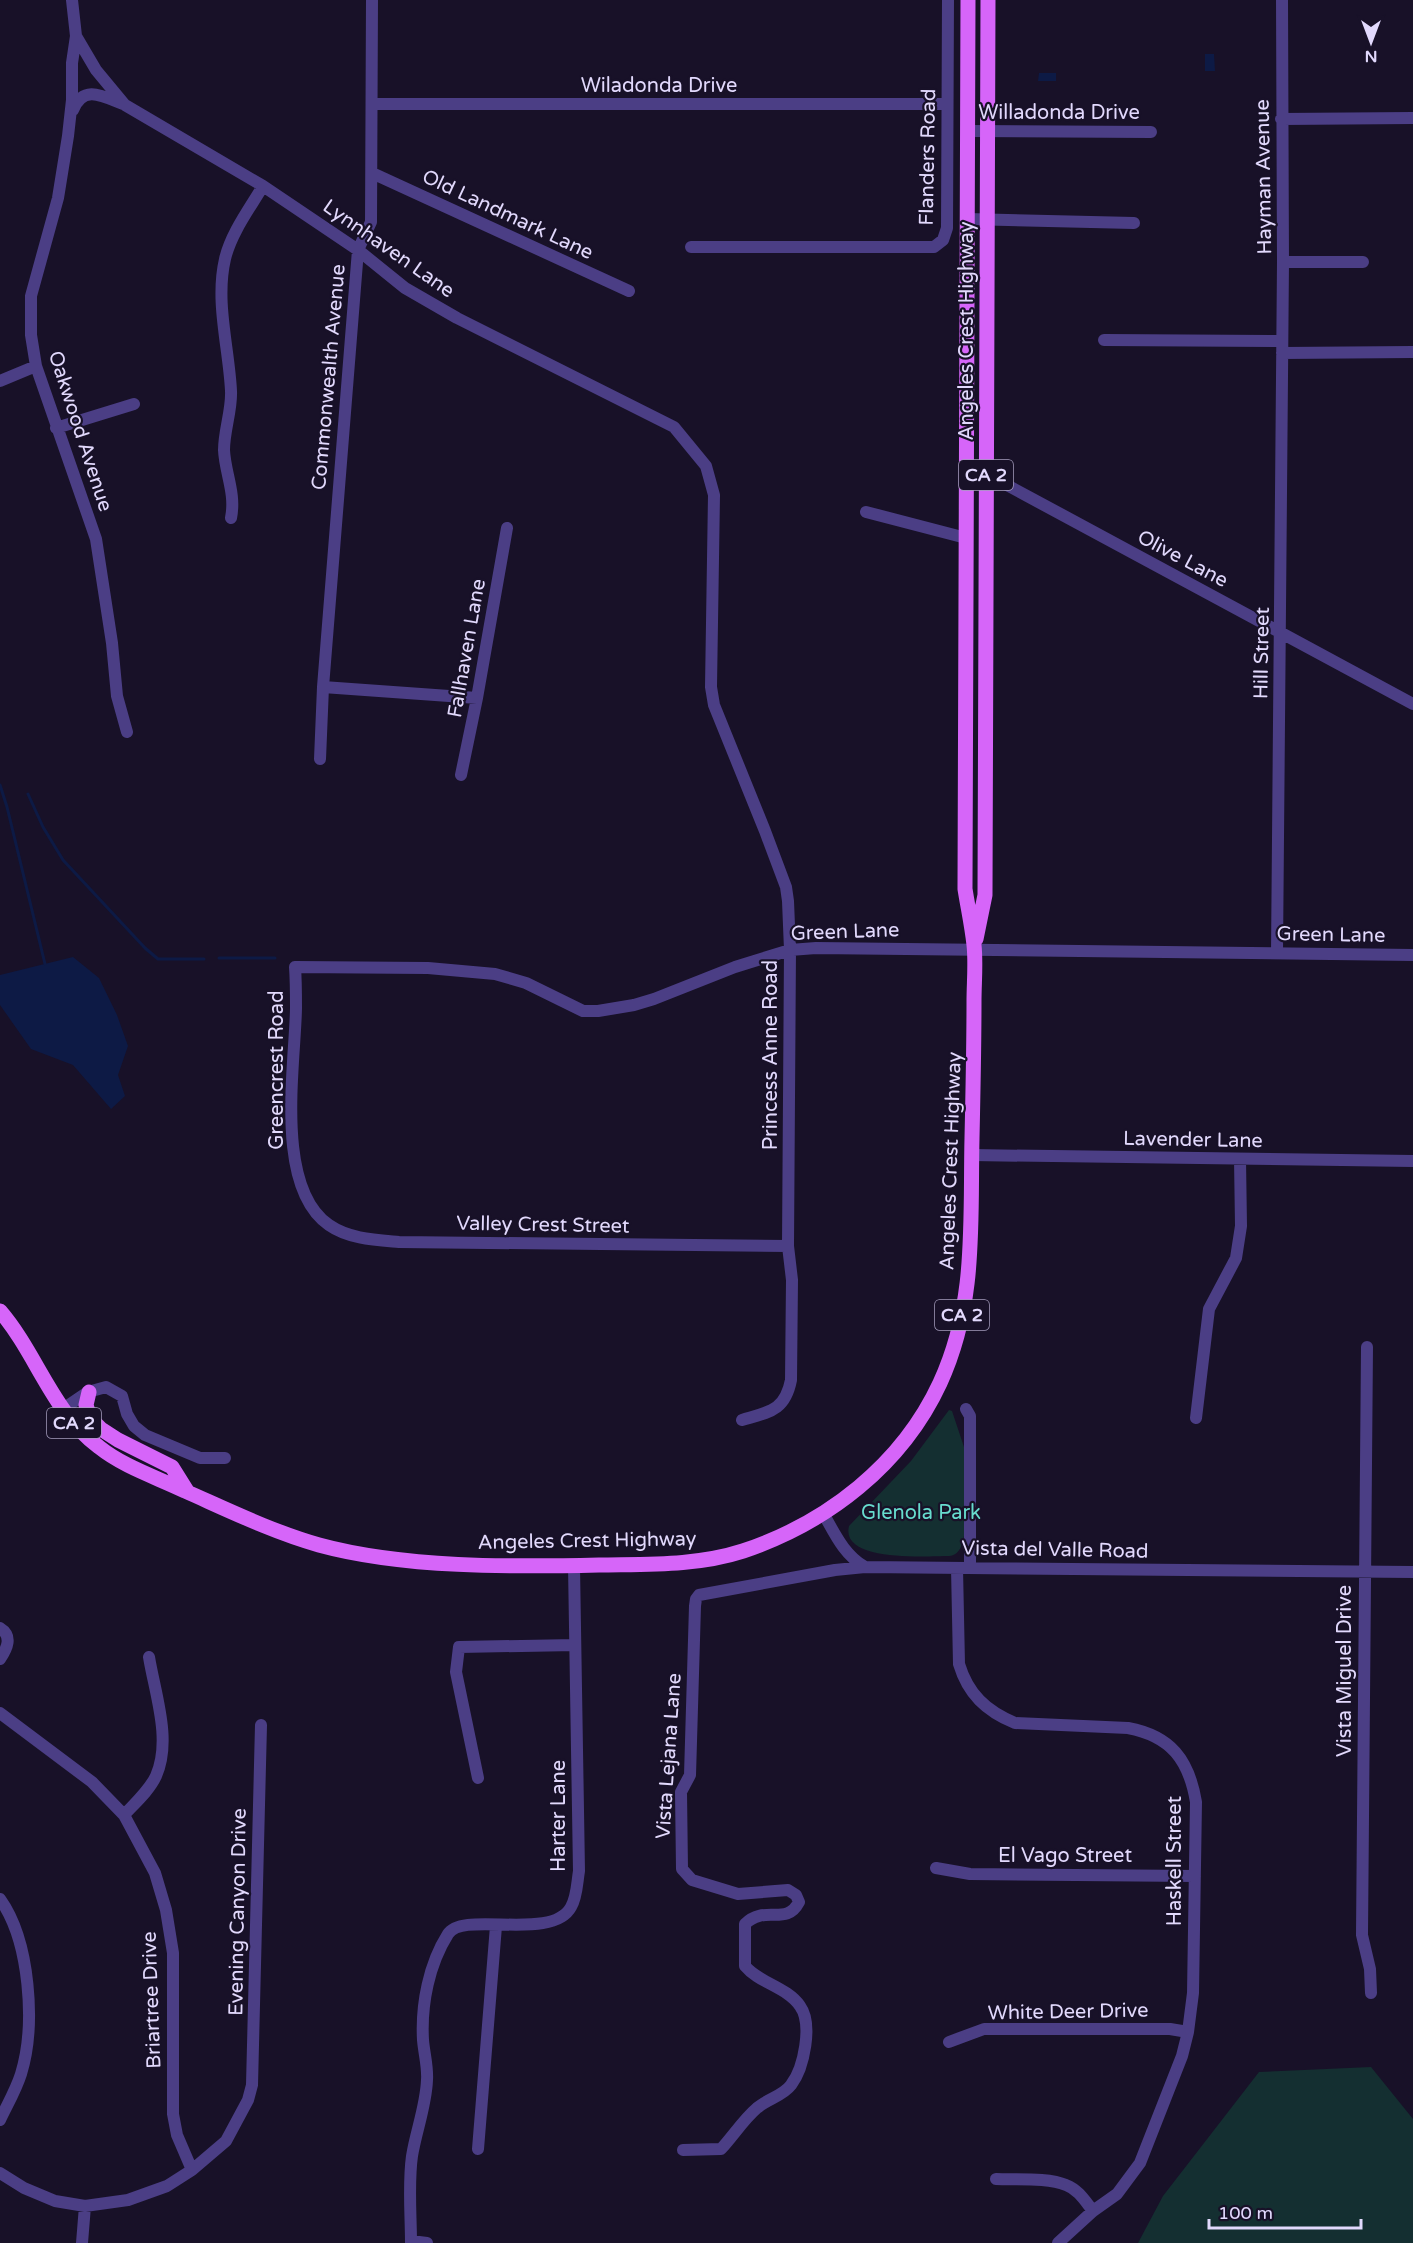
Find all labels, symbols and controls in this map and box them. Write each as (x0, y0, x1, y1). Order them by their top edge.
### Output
north arrow (1341, 12, 1401, 72)
text: N (1365, 46, 1377, 66)
street label: Wiladonda Drive (581, 74, 737, 98)
street label: Flanders Road (915, 88, 941, 226)
street label: Hayman Avenue (1251, 99, 1277, 255)
street label: Willadonda Drive (978, 101, 1140, 125)
street label: Old Landmark Lane (418, 165, 597, 265)
street label: Lynnhaven Lane (318, 194, 459, 303)
street label: Angeles Crest Highway (955, 221, 979, 440)
street label: Commonwealth Avenue (307, 263, 351, 491)
street label: Oakwood Avenue (43, 348, 117, 515)
road number: CA 2 (959, 460, 1013, 490)
street label: Olive Lane (1133, 525, 1232, 593)
street label: Fallhaven Lane (443, 577, 491, 719)
street label: Hill Street (1249, 606, 1275, 699)
street label: Green Lane (790, 918, 900, 946)
street label: Green Lane (1276, 922, 1386, 948)
street label: Princess Anne Road (759, 960, 783, 1150)
street label: Greencrest Road (265, 990, 289, 1150)
street label: Angeles Crest Highway (935, 1051, 967, 1271)
street label: Lavender Lane (1123, 1127, 1263, 1153)
street label: Valley Crest Street (456, 1211, 630, 1239)
road number: CA 2 (935, 1300, 989, 1330)
road number: CA 2 (47, 1408, 101, 1438)
park label: Glenola Park (861, 1501, 981, 1525)
street label: Angeles Crest Highway (477, 1527, 697, 1555)
street label: Vista del Valle Road (961, 1536, 1149, 1564)
street label: Vista Miguel Drive (1333, 1585, 1357, 1757)
street label: Vista Lejana Lane (651, 1672, 687, 1840)
street label: Harter Lane (547, 1760, 571, 1872)
street label: Haskell Street (1163, 1795, 1187, 1926)
street label: Evening Canyon Drive (224, 1808, 252, 2016)
street label: El Vago Street (998, 1844, 1132, 1868)
street label: Briartree Drive (138, 1931, 166, 2069)
street label: White Deer Drive (987, 1999, 1149, 2025)
scale bar (1209, 2192, 1360, 2230)
text: 100 m (1218, 2202, 1273, 2224)

